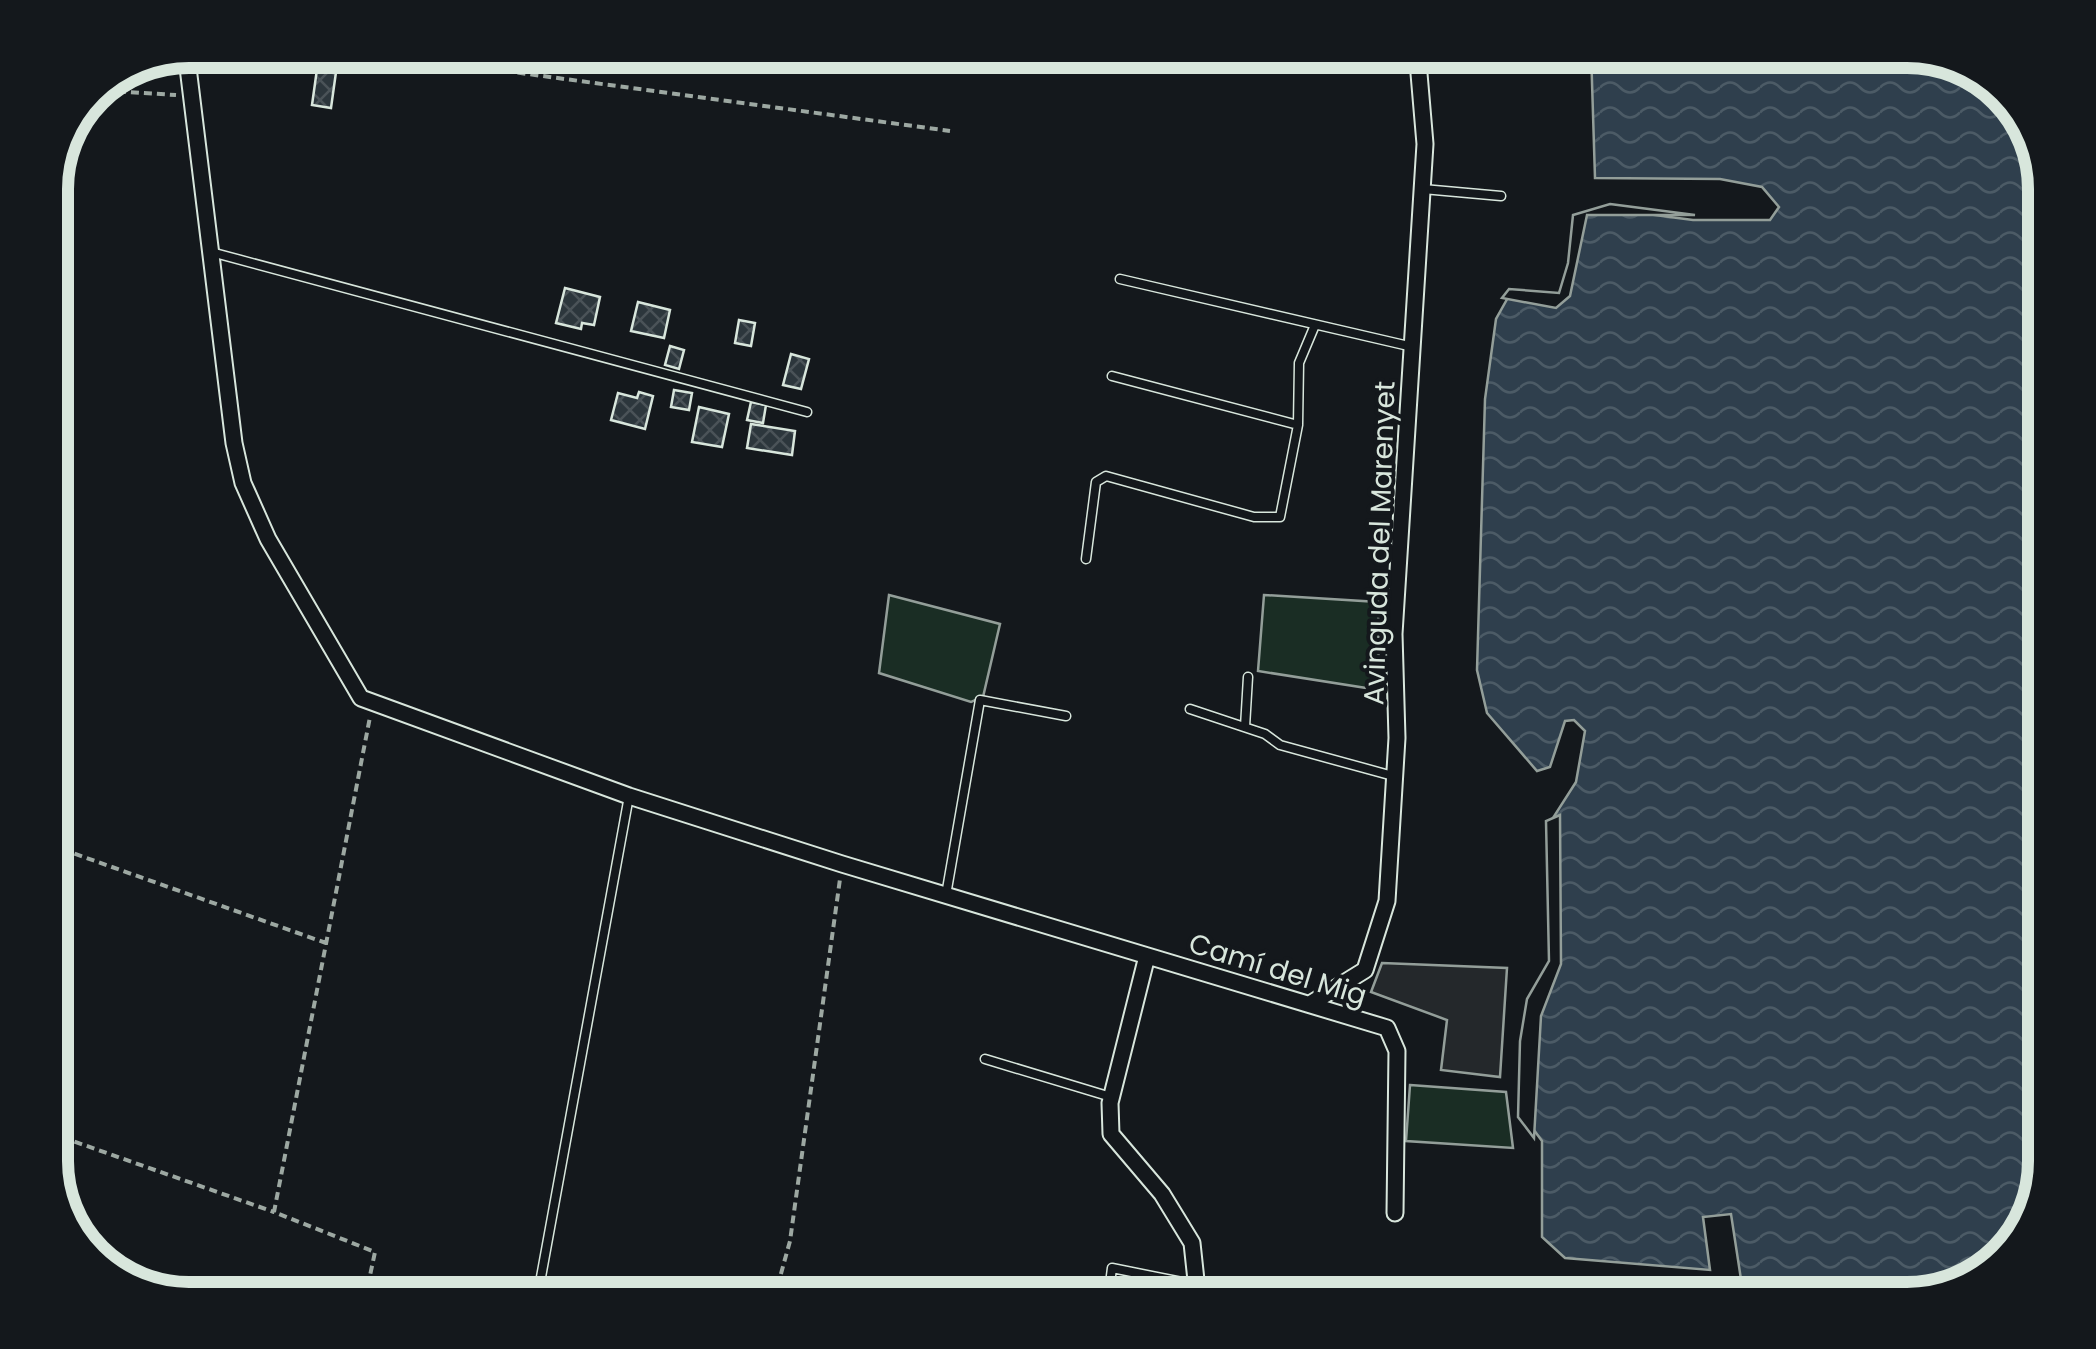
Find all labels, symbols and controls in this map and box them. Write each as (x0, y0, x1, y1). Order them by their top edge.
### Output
street label: Avinguda del Marenyet (1354, 380, 1405, 706)
street label: Camí del Mig (1184, 924, 1372, 1015)

